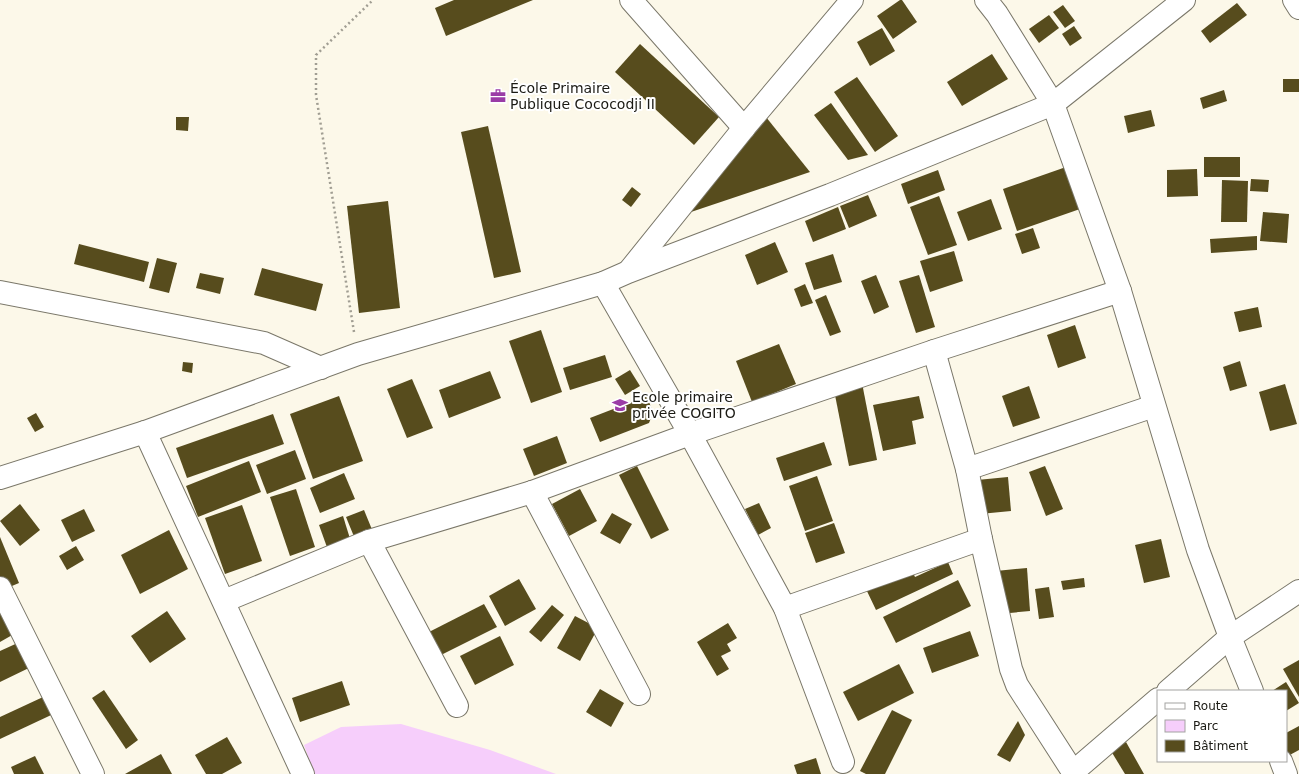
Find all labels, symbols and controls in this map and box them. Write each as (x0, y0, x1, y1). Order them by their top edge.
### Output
place label: École Primaire Publique Cococodji II (510, 80, 655, 112)
office icon: École Primaire Publique Cococodji II (489, 87, 507, 105)
place label: Ecole primaire privée COGITO (632, 389, 736, 421)
school or university icon: Ecole primaire privée COGITO (611, 396, 629, 414)
legend (1157, 690, 1287, 762)
text: Route (1193, 699, 1228, 713)
text: Parc (1193, 719, 1218, 733)
text: Bâtiment (1193, 739, 1248, 753)

